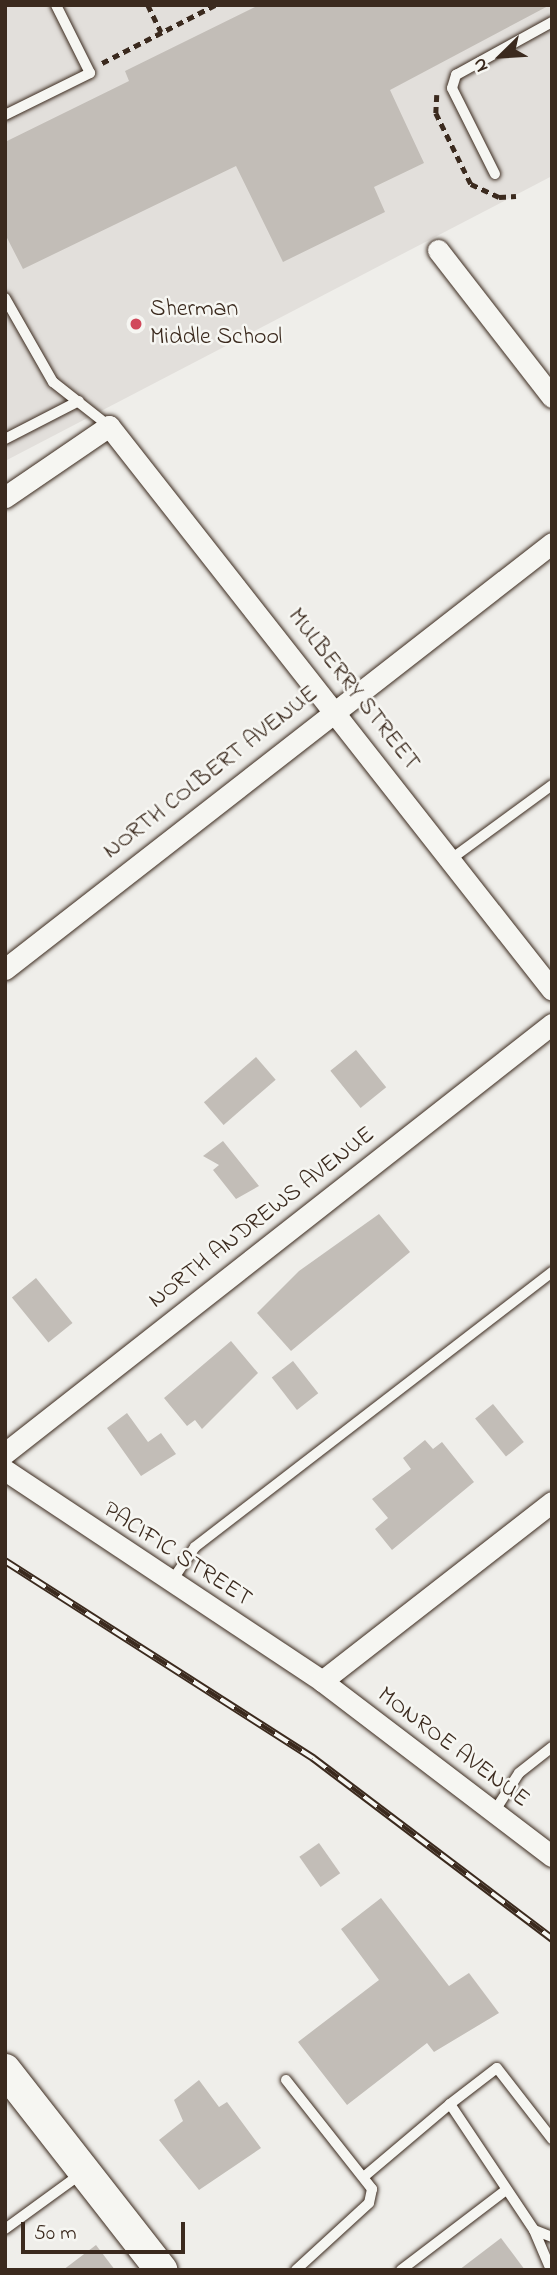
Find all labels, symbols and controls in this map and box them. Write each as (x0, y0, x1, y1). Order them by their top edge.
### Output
north arrow (466, 21, 536, 91)
text: N (466, 53, 496, 76)
place label: Sherman Middle School (150, 296, 282, 352)
marker: Sherman Middle School (128, 316, 144, 332)
street label: MULBERRY STREET (281, 603, 425, 777)
street label: NORTH COLBERT AVENUE (98, 680, 324, 866)
street label: NORTH ANDREWS AVENUE (143, 1121, 381, 1315)
street label: PACIFIC STREET (97, 1496, 257, 1614)
street label: MONROE AVENUE (371, 1681, 535, 1815)
scale bar (24, 2208, 189, 2252)
text: 50 m (34, 2219, 77, 2249)

